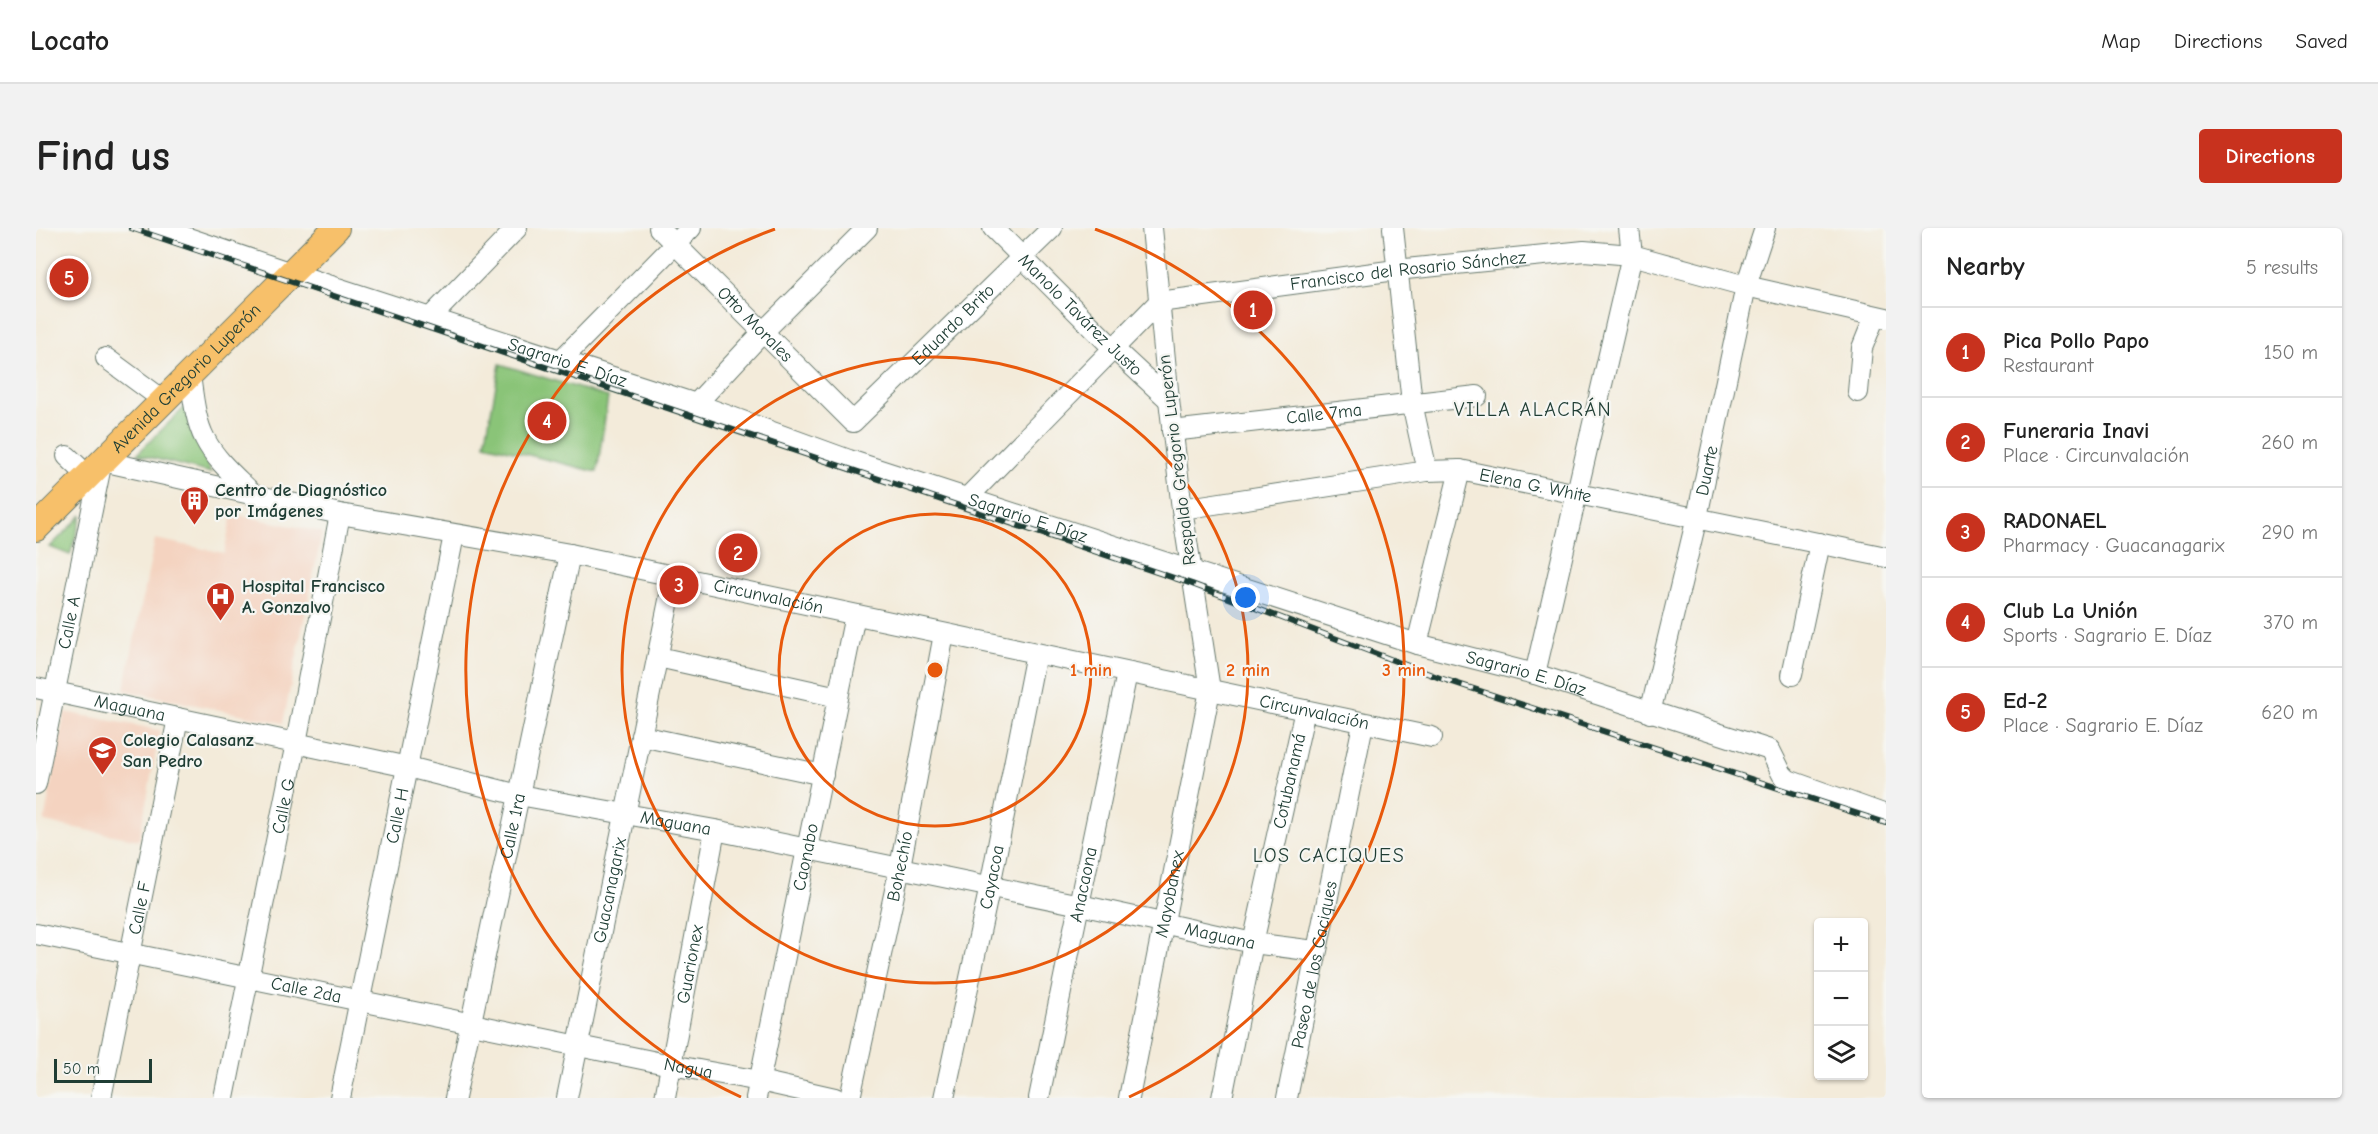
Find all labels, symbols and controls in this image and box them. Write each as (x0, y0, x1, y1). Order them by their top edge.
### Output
text: Locato (30, 25, 109, 57)
text: Map (2101, 29, 2141, 53)
text: Directions (2174, 29, 2263, 53)
text: Saved (2296, 29, 2348, 53)
button: Directions (2199, 129, 2342, 183)
text: Find us (36, 132, 170, 181)
street label: Francisco del Rosario Sánchez (1289, 246, 1527, 295)
street label: Manolo Tavárez Justo (1014, 249, 1147, 380)
text: Nearby (1946, 252, 2025, 282)
pin: 5 (50, 256, 88, 300)
text: 5 results (2246, 256, 2318, 279)
street label: Eduardo Brito (907, 280, 999, 369)
street label: Otto Morales (713, 282, 797, 366)
pin: 1 (1234, 288, 1272, 332)
street label: Avenida Gregorio Luperón (107, 299, 265, 457)
text: Pica Pollo Papo (2003, 328, 2149, 354)
street label: Sagrario E. Díaz (505, 333, 630, 392)
text: 1 (1962, 341, 1969, 364)
text: 150 m (2264, 341, 2318, 364)
street label: Respaldo Gregorio Luperón (1154, 353, 1200, 567)
text: Restaurant (2003, 354, 2093, 377)
district label: VILLA ALACRÁN (1454, 397, 1612, 421)
pin: 4 (528, 398, 566, 444)
street label: Calle 7ma (1285, 399, 1363, 428)
text: Funeraria Inavi (2003, 418, 2149, 444)
text: 2 (1961, 431, 1970, 454)
text: 260 m (2261, 431, 2318, 454)
street label: Duarte (1691, 444, 1722, 498)
text: Place · Circunvalación (2003, 444, 2189, 467)
street label: Elena G. White (1478, 464, 1593, 507)
place label: Centro de Diagnóstico por Imágenes (215, 480, 387, 522)
building icon: Centro de Diagnóstico por Imágenes (178, 484, 210, 526)
street label: Sagrario E. Díaz (966, 489, 1090, 547)
text: RADONAEL (2003, 508, 2107, 534)
text: 3 (1961, 521, 1970, 544)
text: 290 m (2262, 521, 2318, 544)
pin: 2 (718, 530, 758, 576)
text: Pharmacy · Guacanagarix (2003, 534, 2225, 557)
pin: 3 (660, 562, 698, 608)
street label: Circunvalación (712, 574, 825, 618)
place label: Hospital Francisco A. Gonzalvo (242, 576, 385, 618)
hospital icon: Hospital Francisco A. Gonzalvo (205, 580, 237, 622)
your location (1231, 583, 1260, 612)
street label: Calle A (53, 594, 85, 651)
text: Club La Unión (2003, 598, 2138, 624)
text: 4 (1961, 611, 1970, 634)
text: 370 m (2263, 611, 2318, 634)
text: Sports · Sagrario E. Díaz (2003, 624, 2212, 647)
street label: Sagrario E. Díaz (1464, 646, 1589, 700)
centre of rings (925, 660, 945, 680)
text: 1 min (1070, 660, 1112, 681)
text: 2 min (1226, 660, 1270, 681)
text: 3 min (1382, 660, 1426, 681)
text: Ed-2 (2003, 688, 2047, 714)
street label: Maguana (93, 690, 167, 726)
street label: Circunvalación (1258, 690, 1371, 734)
text: 5 (1960, 701, 1971, 724)
text: 620 m (2261, 701, 2318, 724)
text: Place · Sagrario E. Díaz (2003, 714, 2203, 737)
place label: Colegio Calasanz San Pedro (123, 730, 254, 772)
street label: Cotubanamá (1268, 731, 1310, 831)
school or university icon: Colegio Calasanz San Pedro (86, 734, 118, 776)
street label: Calle G (267, 776, 299, 836)
street label: Calle H (381, 786, 413, 845)
street label: Calle 1ra (495, 791, 530, 861)
street label: Maguana (639, 806, 713, 840)
street label: Caonabo (788, 821, 823, 893)
street label: Bohechío (882, 829, 917, 903)
street label: Guacanagarix (589, 835, 631, 945)
street label: Cayacoa (975, 843, 1008, 911)
district label: LOS CACIQUES (1253, 844, 1405, 867)
street label: Anacaona (1065, 845, 1101, 924)
street label: Mayobanex (1151, 848, 1188, 939)
street label: Calle F (124, 879, 155, 936)
street label: Paseo de los Caciques (1287, 879, 1341, 1050)
street label: Maguana (1183, 918, 1257, 954)
map controls (1814, 918, 1868, 1080)
button: + (1814, 918, 1868, 972)
street label: Guarionex (672, 923, 708, 1005)
street label: Calle 2da (269, 972, 343, 1007)
button: − (1814, 972, 1868, 1026)
button: layers (1814, 1026, 1868, 1080)
street label: Nagua (662, 1053, 714, 1083)
scale bar (54, 1056, 152, 1084)
text: 50 m (63, 1060, 100, 1078)

